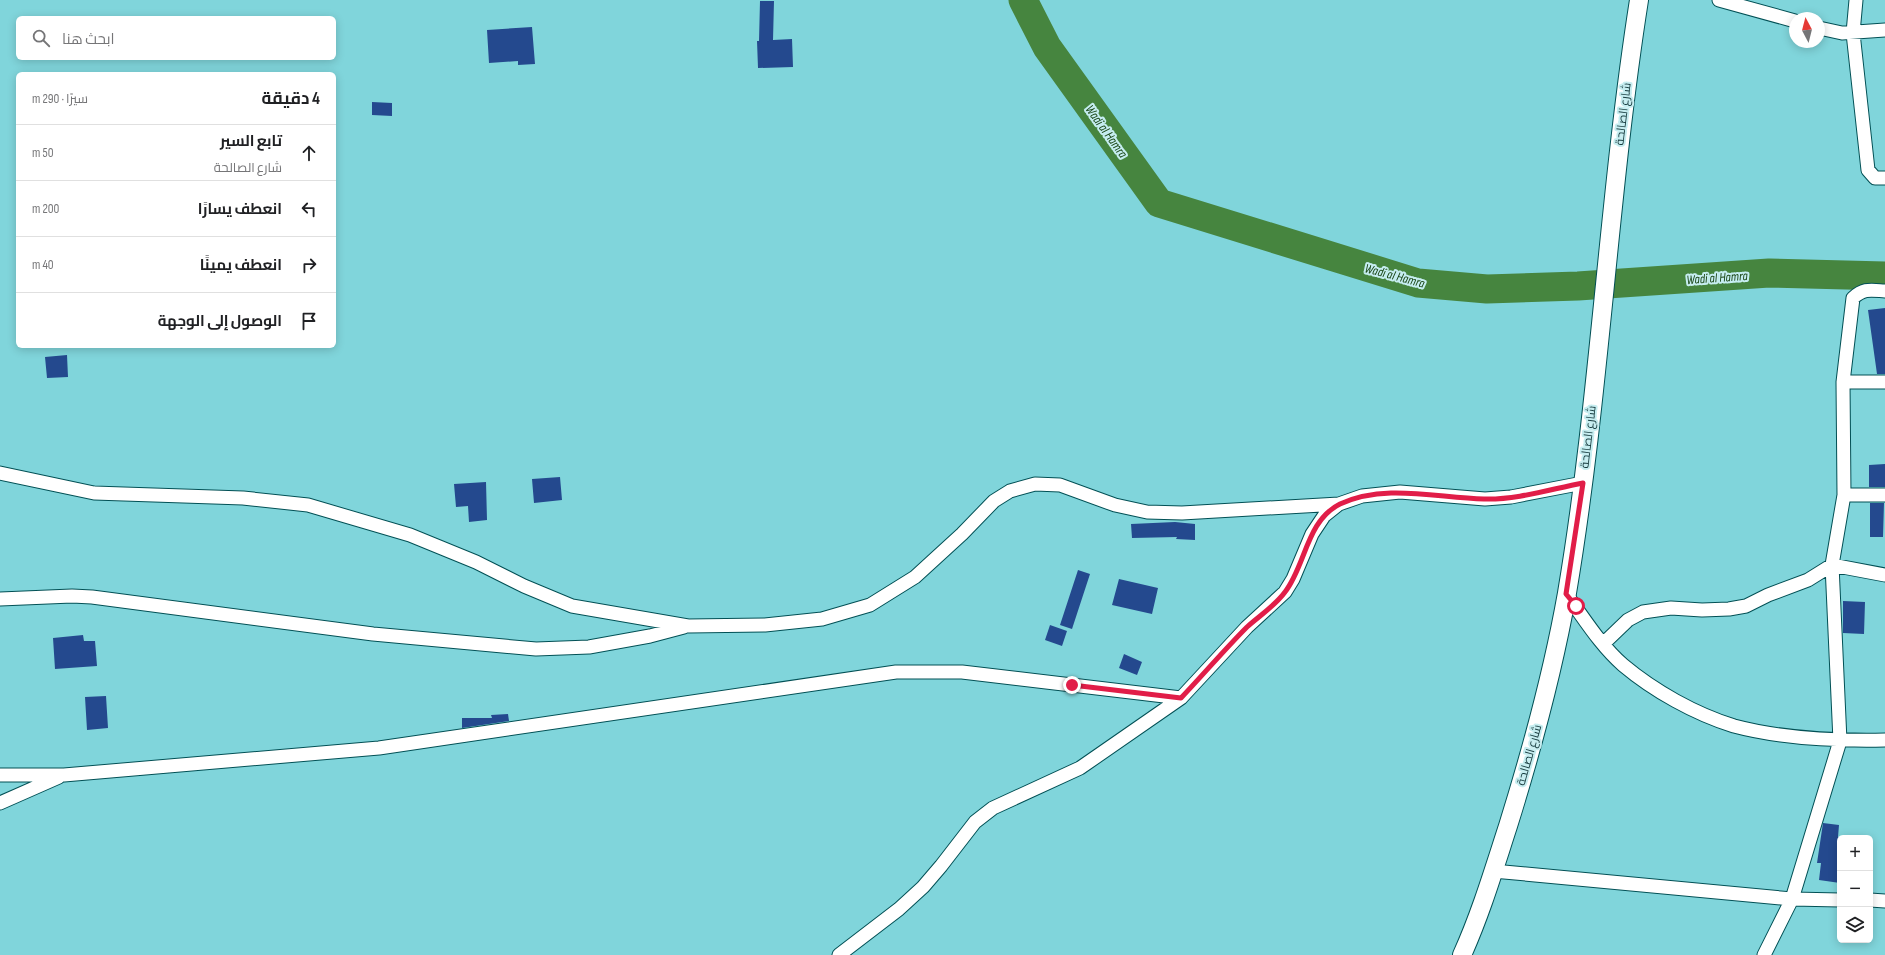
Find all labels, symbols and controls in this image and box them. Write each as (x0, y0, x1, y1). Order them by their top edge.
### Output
north arrow (1789, 12, 1825, 48)
search box (16, 16, 336, 60)
icon: search (30, 27, 52, 49)
text: ابحث هنا (62, 30, 115, 49)
street label: شارع الصالحة (1612, 82, 1635, 146)
text: 4 دقيقة (261, 89, 320, 109)
text: سيرًا · 290 m (32, 91, 88, 107)
water label: Wadi al Hamra (1082, 102, 1131, 162)
text: تابع السير (220, 132, 282, 151)
icon: ahead (298, 142, 320, 164)
text: 50 m (32, 145, 53, 161)
text: شارع الصالحة (214, 160, 282, 176)
icon: left (298, 198, 320, 220)
text: انعطف يسارًا (198, 200, 282, 219)
text: 200 m (32, 201, 59, 217)
icon: right (298, 254, 320, 276)
text: انعطف يمينًا (200, 256, 282, 275)
text: 40 m (32, 257, 54, 273)
water label: Wadi al Hamra (1363, 260, 1427, 292)
water label: Wadi al Hamra (1686, 268, 1749, 288)
icon: arrive (298, 310, 320, 332)
text: الوصول إلى الوجهة (158, 312, 282, 331)
street label: شارع الصالحة (1577, 405, 1600, 469)
route start (1567, 597, 1585, 615)
route end (1063, 676, 1081, 694)
street label: شارع الصالحة (1514, 723, 1545, 787)
map controls (1837, 835, 1873, 943)
button: + (1837, 835, 1873, 871)
button: − (1837, 871, 1873, 907)
button: layers (1837, 907, 1873, 943)

